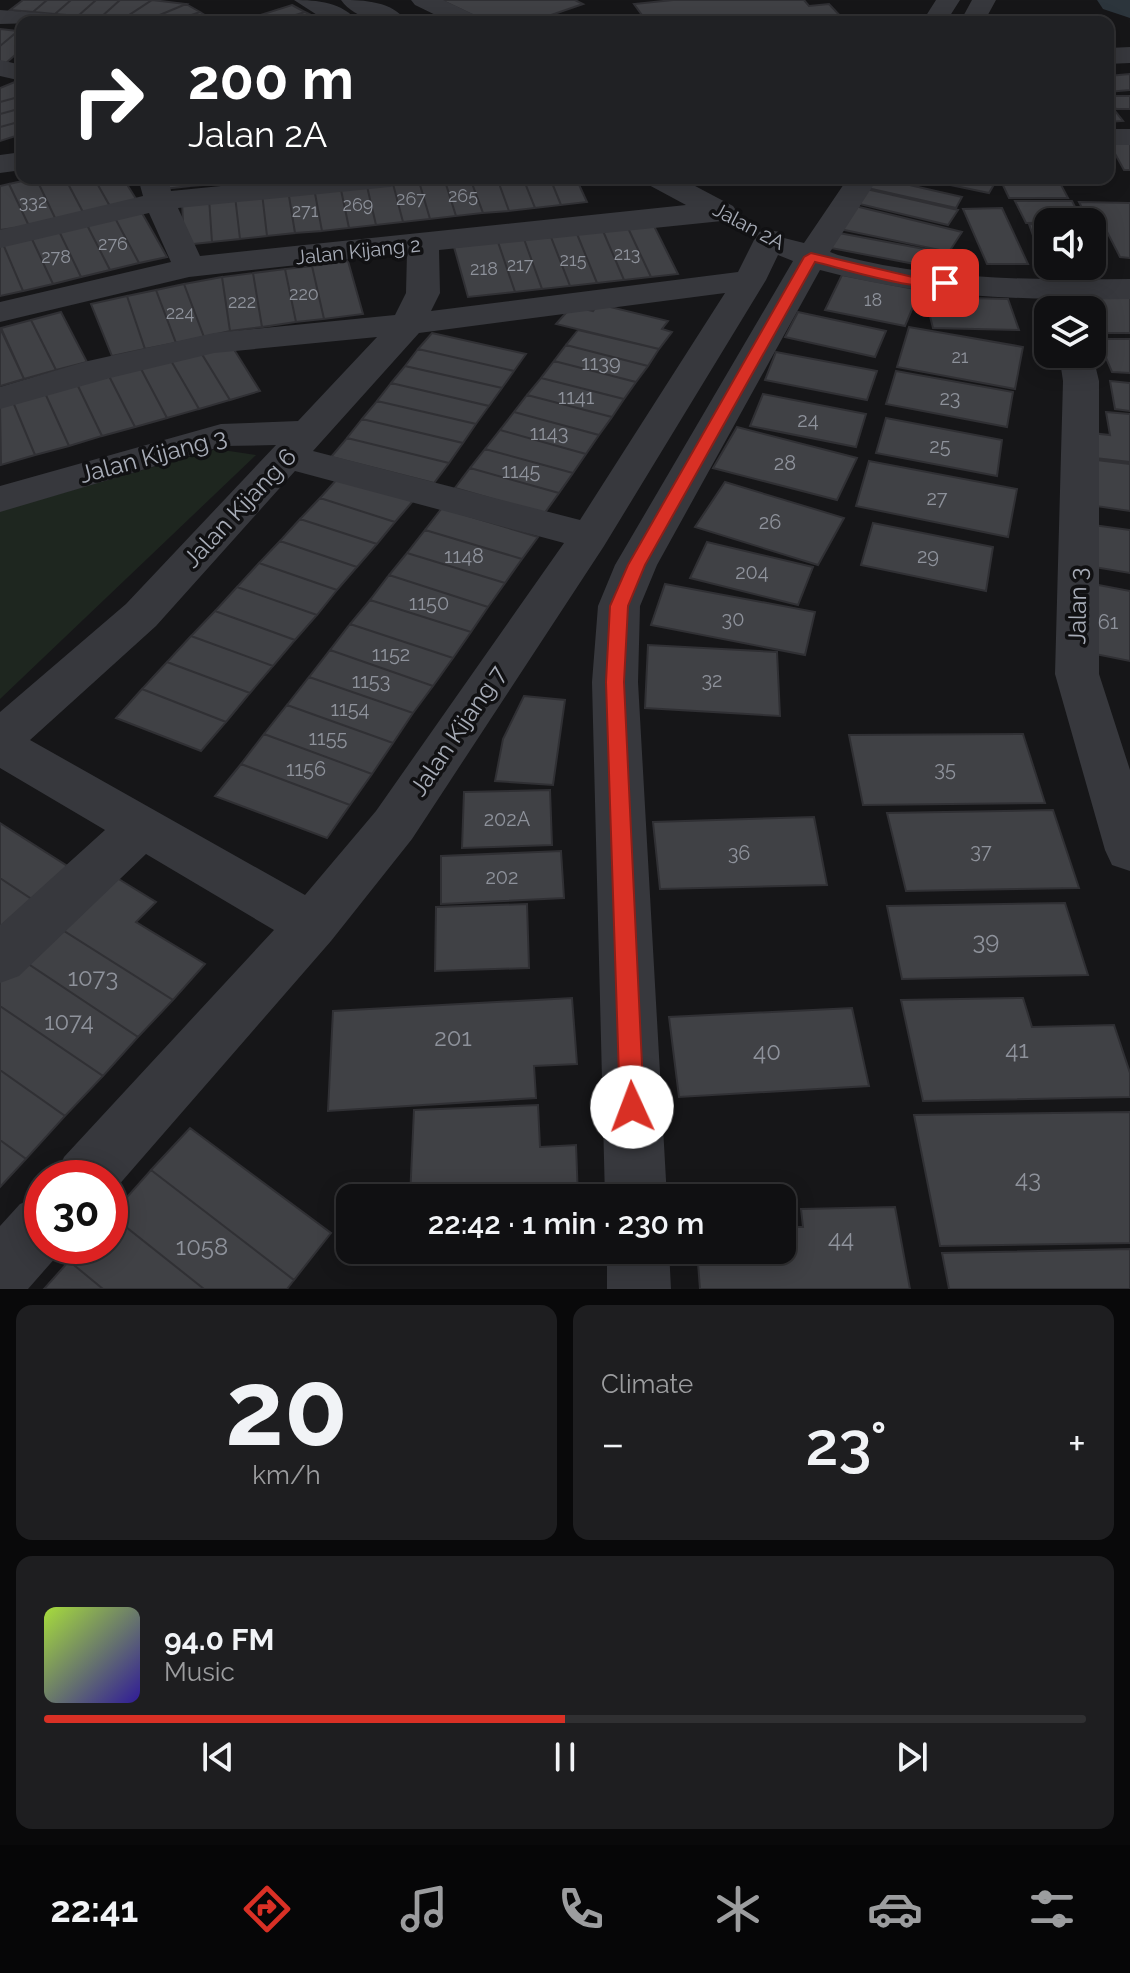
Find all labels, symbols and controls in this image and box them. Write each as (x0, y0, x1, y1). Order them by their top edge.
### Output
text: 200 m (188, 46, 354, 112)
icon: right (56, 48, 160, 152)
text: Jalan 2A (188, 113, 327, 155)
house number: 265 (448, 185, 478, 206)
house number: 267 (396, 188, 426, 209)
house number: 332 (19, 191, 47, 212)
house number: 269 (343, 194, 373, 215)
street label: Jalan 2A (709, 197, 789, 255)
house number: 271 (292, 200, 319, 221)
map controls (1034, 208, 1106, 368)
button: sound (1034, 208, 1106, 280)
house number: 276 (98, 233, 128, 254)
street label: Jalan Kijang 2 (294, 233, 422, 269)
house number: 213 (614, 243, 640, 264)
house number: 278 (41, 246, 71, 267)
house number: 215 (560, 249, 587, 270)
pin (911, 249, 979, 317)
house number: 217 (507, 254, 534, 275)
house number: 218 (470, 258, 498, 279)
icon: arrive (923, 261, 967, 305)
house number: 220 (289, 283, 319, 304)
house number: 18 (864, 289, 882, 310)
house number: 222 (228, 291, 256, 312)
button: layers (1034, 296, 1106, 368)
house number: 224 (166, 302, 194, 323)
house number: 21 (951, 346, 969, 367)
house number: 1139 (581, 351, 621, 375)
house number: 1141 (558, 385, 595, 409)
house number: 23 (939, 386, 961, 410)
house number: 24 (797, 408, 819, 432)
house number: 1143 (530, 421, 568, 445)
street label: Jalan Kijang 3 (76, 422, 230, 489)
house number: 25 (929, 434, 951, 458)
street label: Jalan Kijang 6 (177, 442, 302, 573)
house number: 28 (774, 451, 796, 475)
house number: 1145 (502, 459, 541, 483)
house number: 27 (926, 486, 948, 510)
house number: 26 (759, 510, 781, 534)
house number: 1148 (444, 544, 484, 568)
house number: 29 (917, 544, 939, 568)
house number: 204 (735, 560, 769, 584)
street label: Jalan 3 (1062, 567, 1093, 645)
house number: 1150 (409, 591, 449, 615)
house number: 30 (722, 607, 744, 631)
house number: 61 (1098, 610, 1119, 634)
house number: 1152 (372, 642, 410, 666)
street label: Jalan Kijang 7 (403, 660, 512, 801)
house number: 32 (701, 668, 723, 692)
house number: 1153 (352, 669, 390, 693)
house number: 1154 (331, 697, 370, 721)
house number: 1155 (309, 726, 348, 750)
house number: 1156 (286, 757, 326, 781)
house number: 35 (934, 757, 956, 781)
house number: 202A (484, 807, 531, 831)
house number: 37 (970, 839, 992, 863)
house number: 36 (728, 841, 750, 865)
house number: 202 (485, 865, 519, 889)
house number: 39 (973, 926, 999, 955)
house number: 1073 (68, 963, 118, 992)
house number: 1074 (44, 1007, 94, 1036)
house number: 201 (434, 1023, 472, 1052)
house number: 41 (1005, 1035, 1029, 1064)
house number: 40 (753, 1037, 781, 1066)
position arrow (590, 1065, 674, 1149)
speed limit sign: 30 (24, 1160, 128, 1264)
house number: 43 (1015, 1164, 1041, 1193)
text: 22:42 · 1 min · 230 m (428, 1206, 704, 1241)
house number: 44 (828, 1224, 854, 1253)
house number: 1058 (176, 1232, 228, 1261)
text: 20 (225, 1347, 348, 1469)
text: Climate (601, 1369, 693, 1399)
text: 23° (806, 1409, 887, 1479)
text: − (601, 1418, 625, 1469)
text: + (1068, 1418, 1086, 1469)
text: km/h (252, 1460, 321, 1490)
text: 94.0 FM (164, 1622, 274, 1657)
text: Music (164, 1657, 235, 1687)
icon: previous (196, 1735, 240, 1779)
icon: pause (543, 1735, 587, 1779)
icon: next (890, 1735, 934, 1779)
icon: directions (239, 1881, 295, 1937)
icon: music (396, 1881, 452, 1937)
icon: phone (553, 1881, 609, 1937)
icon: climate (710, 1881, 766, 1937)
icon: car (867, 1881, 923, 1937)
icon: filters (1024, 1881, 1080, 1937)
text: 22:41 (50, 1888, 138, 1930)

